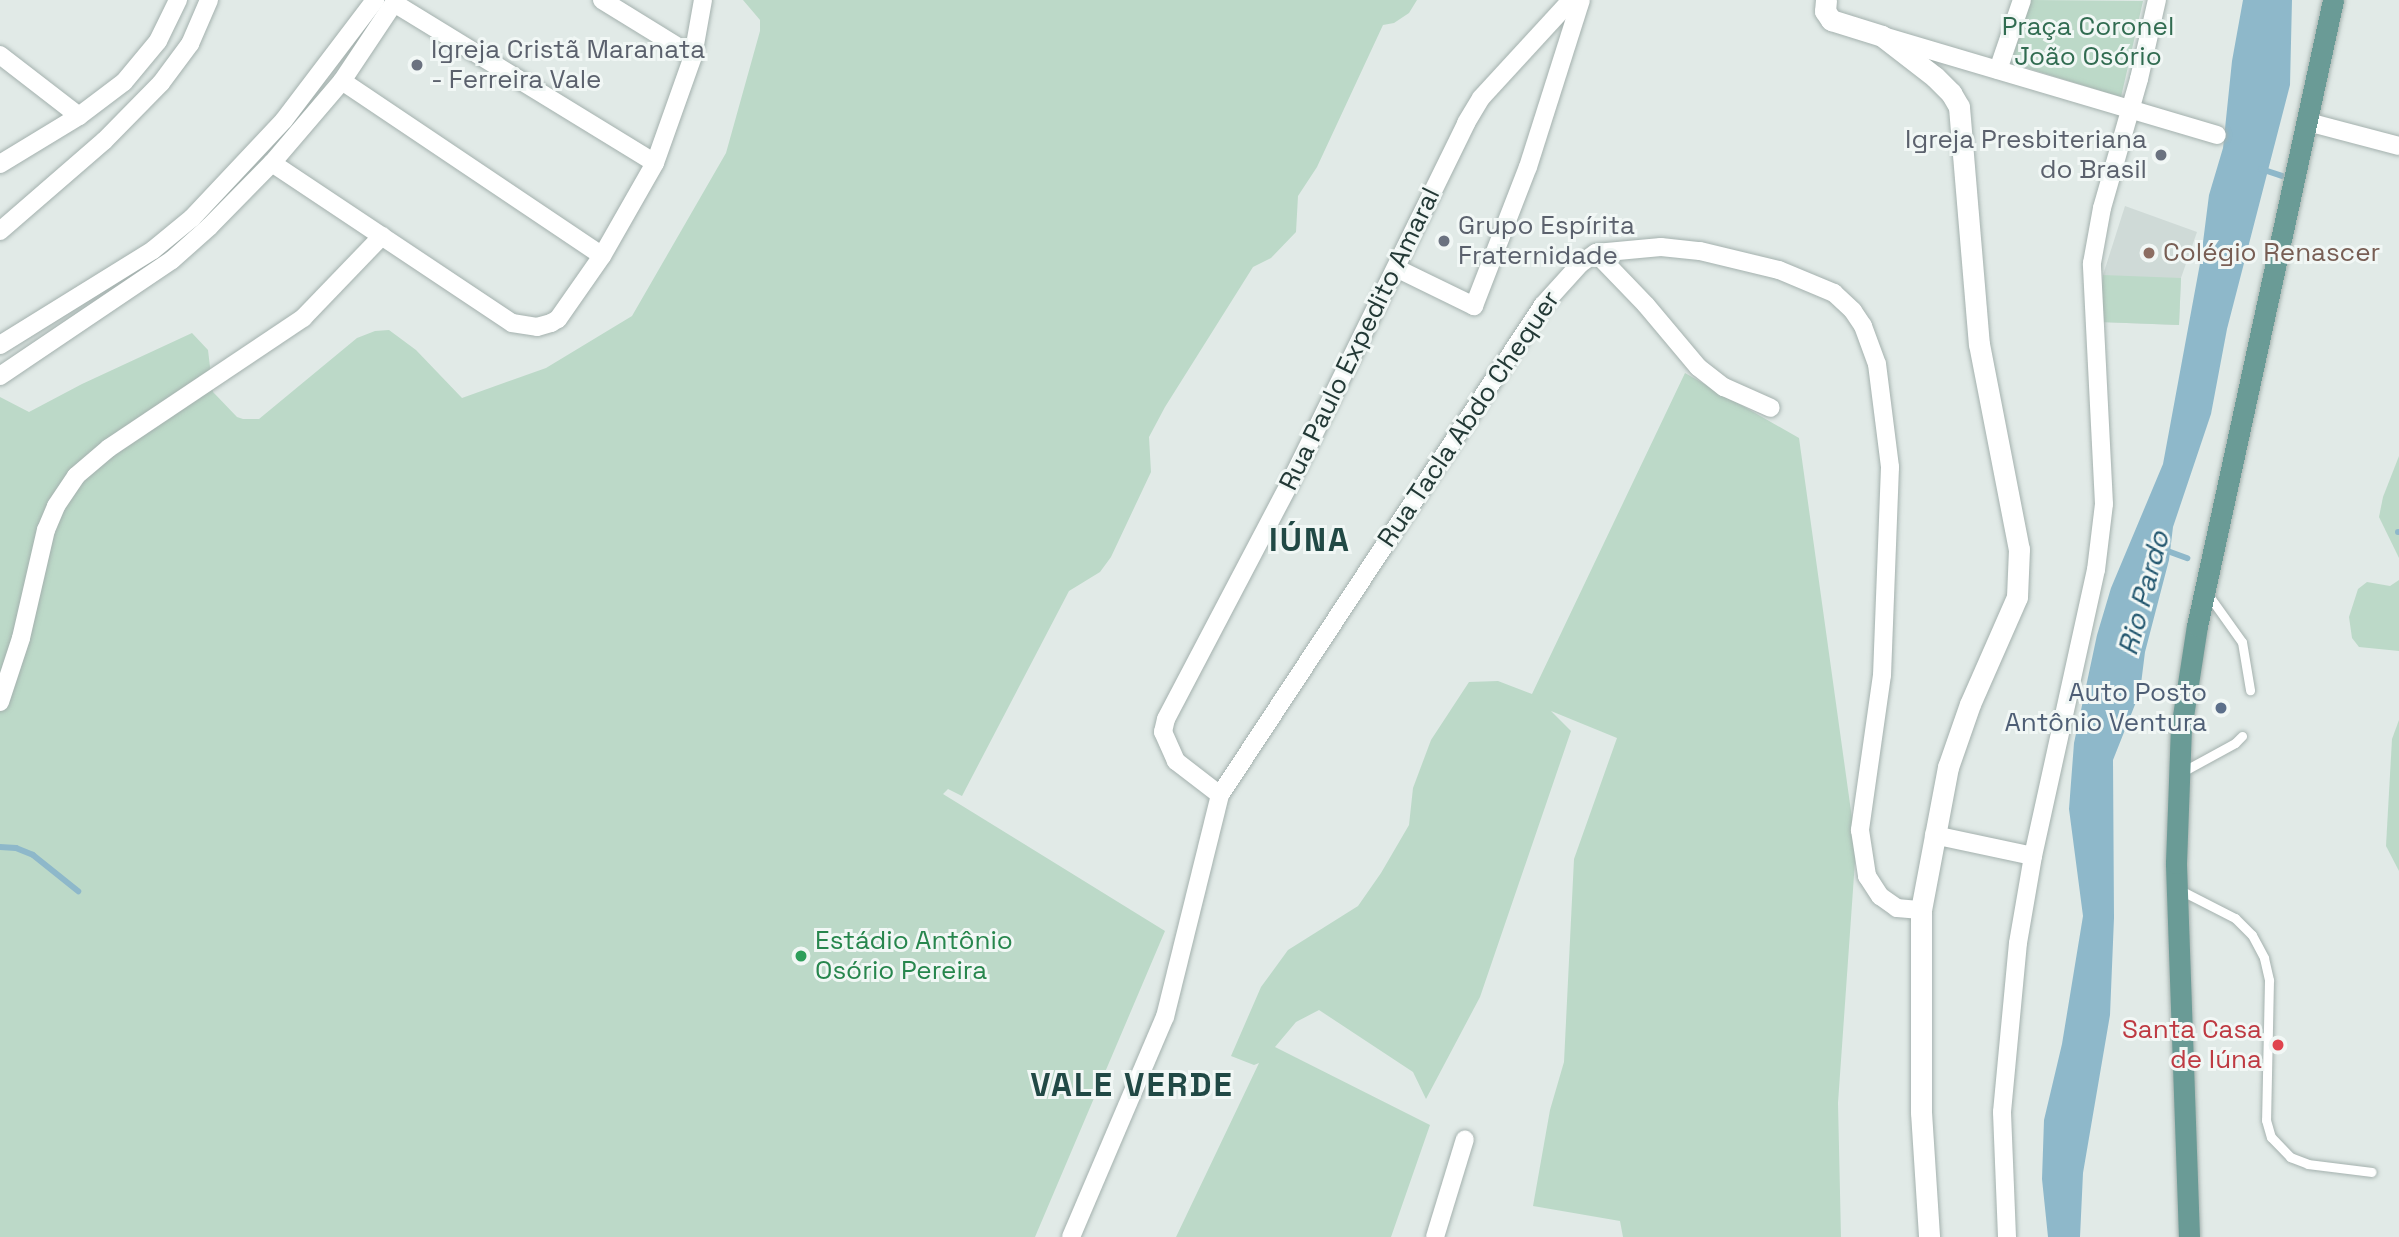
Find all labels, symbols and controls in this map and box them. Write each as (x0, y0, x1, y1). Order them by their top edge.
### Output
park label: Praça Coronel João Osório (2002, 11, 2174, 72)
place label: Igreja Cristã Maranata - Ferreira Vale (431, 34, 705, 96)
marker: Igreja Cristã Maranata - Ferreira Vale (409, 57, 425, 73)
place label: Igreja Presbiteriana do Brasil (1905, 124, 2147, 186)
marker: Igreja Presbiteriana do Brasil (2153, 147, 2169, 163)
street label: Rua Paulo Expedito Amaral (1273, 183, 1447, 495)
place label: Grupo Espírita Fraternidade (1458, 210, 1635, 272)
marker: Grupo Espírita Fraternidade (1436, 233, 1452, 249)
place label: Colégio Renascer (2163, 237, 2380, 269)
marker: Colégio Renascer (2141, 245, 2157, 261)
street label: Rua Tacla Abdo Chequer (1371, 284, 1567, 554)
district label: IÚNA (1270, 521, 1350, 561)
water label: Rio Pardo (2110, 527, 2176, 659)
place label: Auto Posto Antônio Ventura (2004, 677, 2207, 738)
marker: Auto Posto Antônio Ventura (2213, 700, 2229, 716)
place label: Estádio Antônio Osório Pereira (815, 925, 1013, 986)
marker: Estádio Antônio Osório Pereira (793, 948, 809, 964)
place label: Santa Casa de Iúna (2122, 1014, 2262, 1076)
marker: Santa Casa de Iúna (2268, 1035, 2288, 1055)
district label: VALE VERDE (1031, 1066, 1233, 1106)

